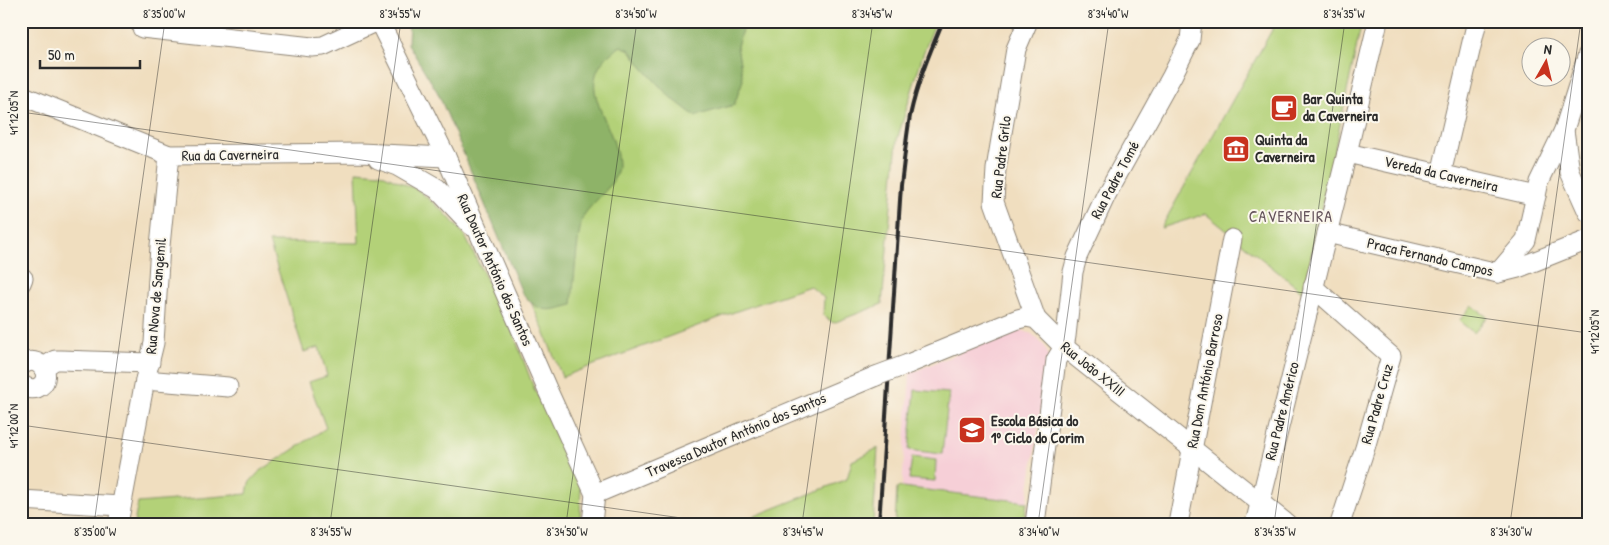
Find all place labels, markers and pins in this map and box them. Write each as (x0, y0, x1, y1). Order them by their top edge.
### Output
place label: Bar Quinta da Caverneira (1303, 88, 1378, 126)
cafe icon: Bar Quinta da Caverneira (1269, 93, 1299, 123)
place label: Quinta da Caverneira (1255, 129, 1315, 167)
museum icon: Quinta da Caverneira (1221, 134, 1251, 164)
place label: Escola Básica do 1º Ciclo do Corim (991, 410, 1084, 448)
school or university icon: Escola Básica do 1º Ciclo do Corim (957, 415, 987, 445)

